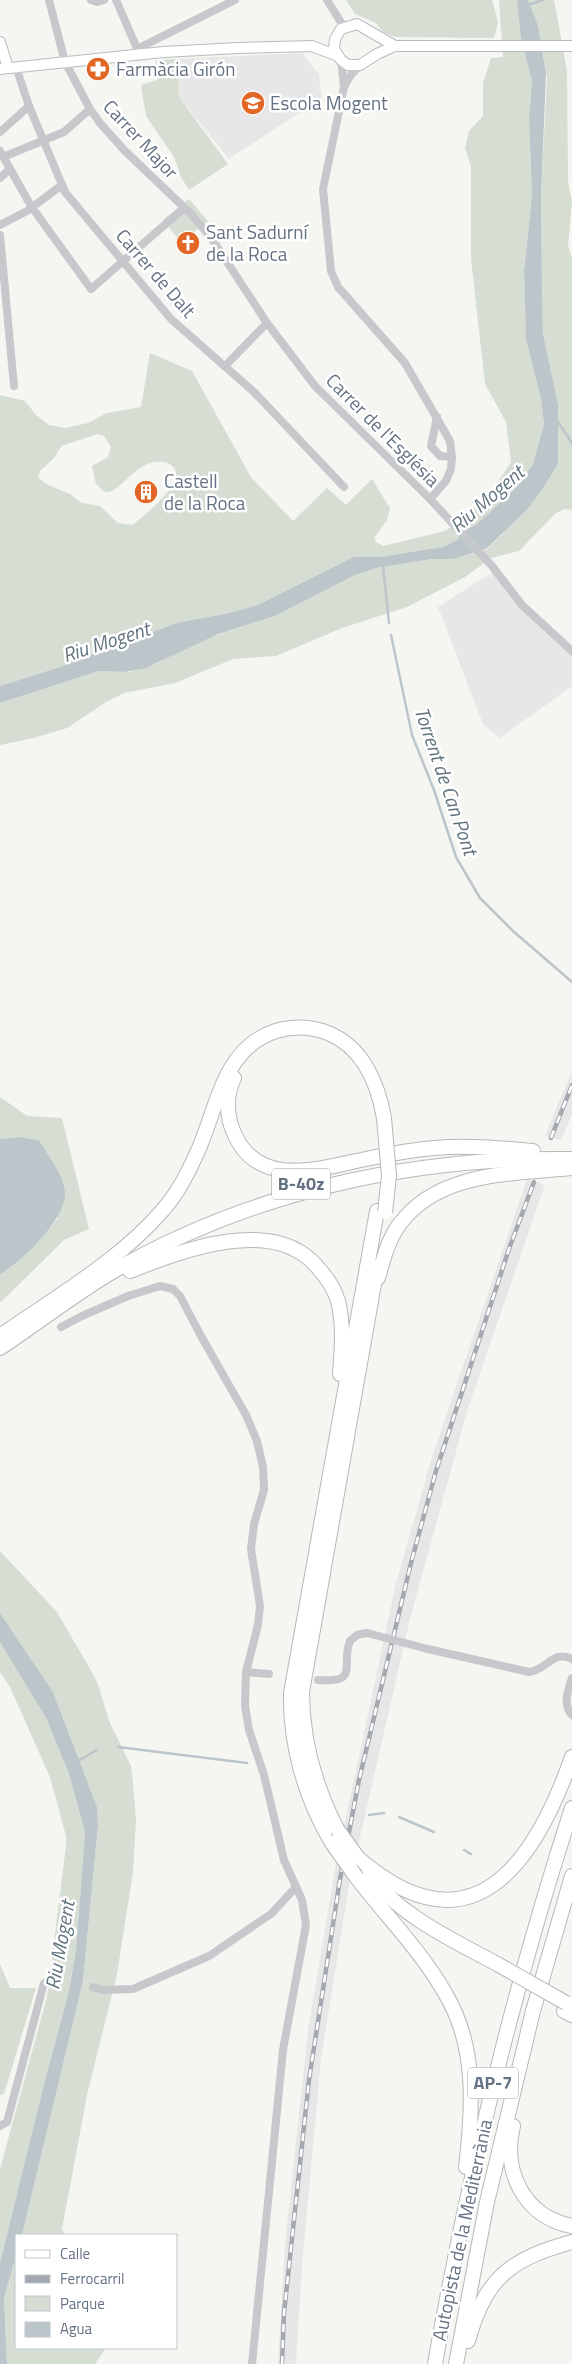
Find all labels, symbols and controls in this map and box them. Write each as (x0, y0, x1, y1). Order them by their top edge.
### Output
place label: Farmàcia Girón (116, 54, 236, 83)
pharmacy icon: Farmàcia Girón (85, 56, 111, 82)
place label: Escola Mogent (270, 88, 388, 117)
school or university icon: Escola Mogent (240, 90, 266, 116)
street label: Carrer Major (97, 92, 186, 185)
place label: Sant Sadurní de la Roca (206, 217, 310, 268)
street label: Carrer de Dalt (109, 222, 204, 324)
church icon: Sant Sadurní de la Roca (175, 230, 201, 256)
street label: Carrer de l'Església (320, 366, 447, 494)
water label: Riu Mogent (443, 456, 533, 540)
place label: Castell de la Roca (164, 466, 246, 517)
building icon: Castell de la Roca (133, 479, 159, 505)
water label: Riu Mogent (58, 612, 156, 670)
water label: Torrent de Can Pont (407, 703, 487, 862)
road number: B-40z (272, 1168, 330, 1200)
water label: Riu Mogent (36, 1895, 83, 1992)
road number: AP-7 (468, 2068, 518, 2098)
street label: Autopista de la Mediterrània (424, 2116, 499, 2343)
legend (15, 2234, 178, 2349)
text: Calle (60, 2242, 90, 2265)
text: Ferrocarril (60, 2267, 125, 2290)
text: Parque (60, 2292, 105, 2315)
text: Agua (60, 2317, 92, 2340)

